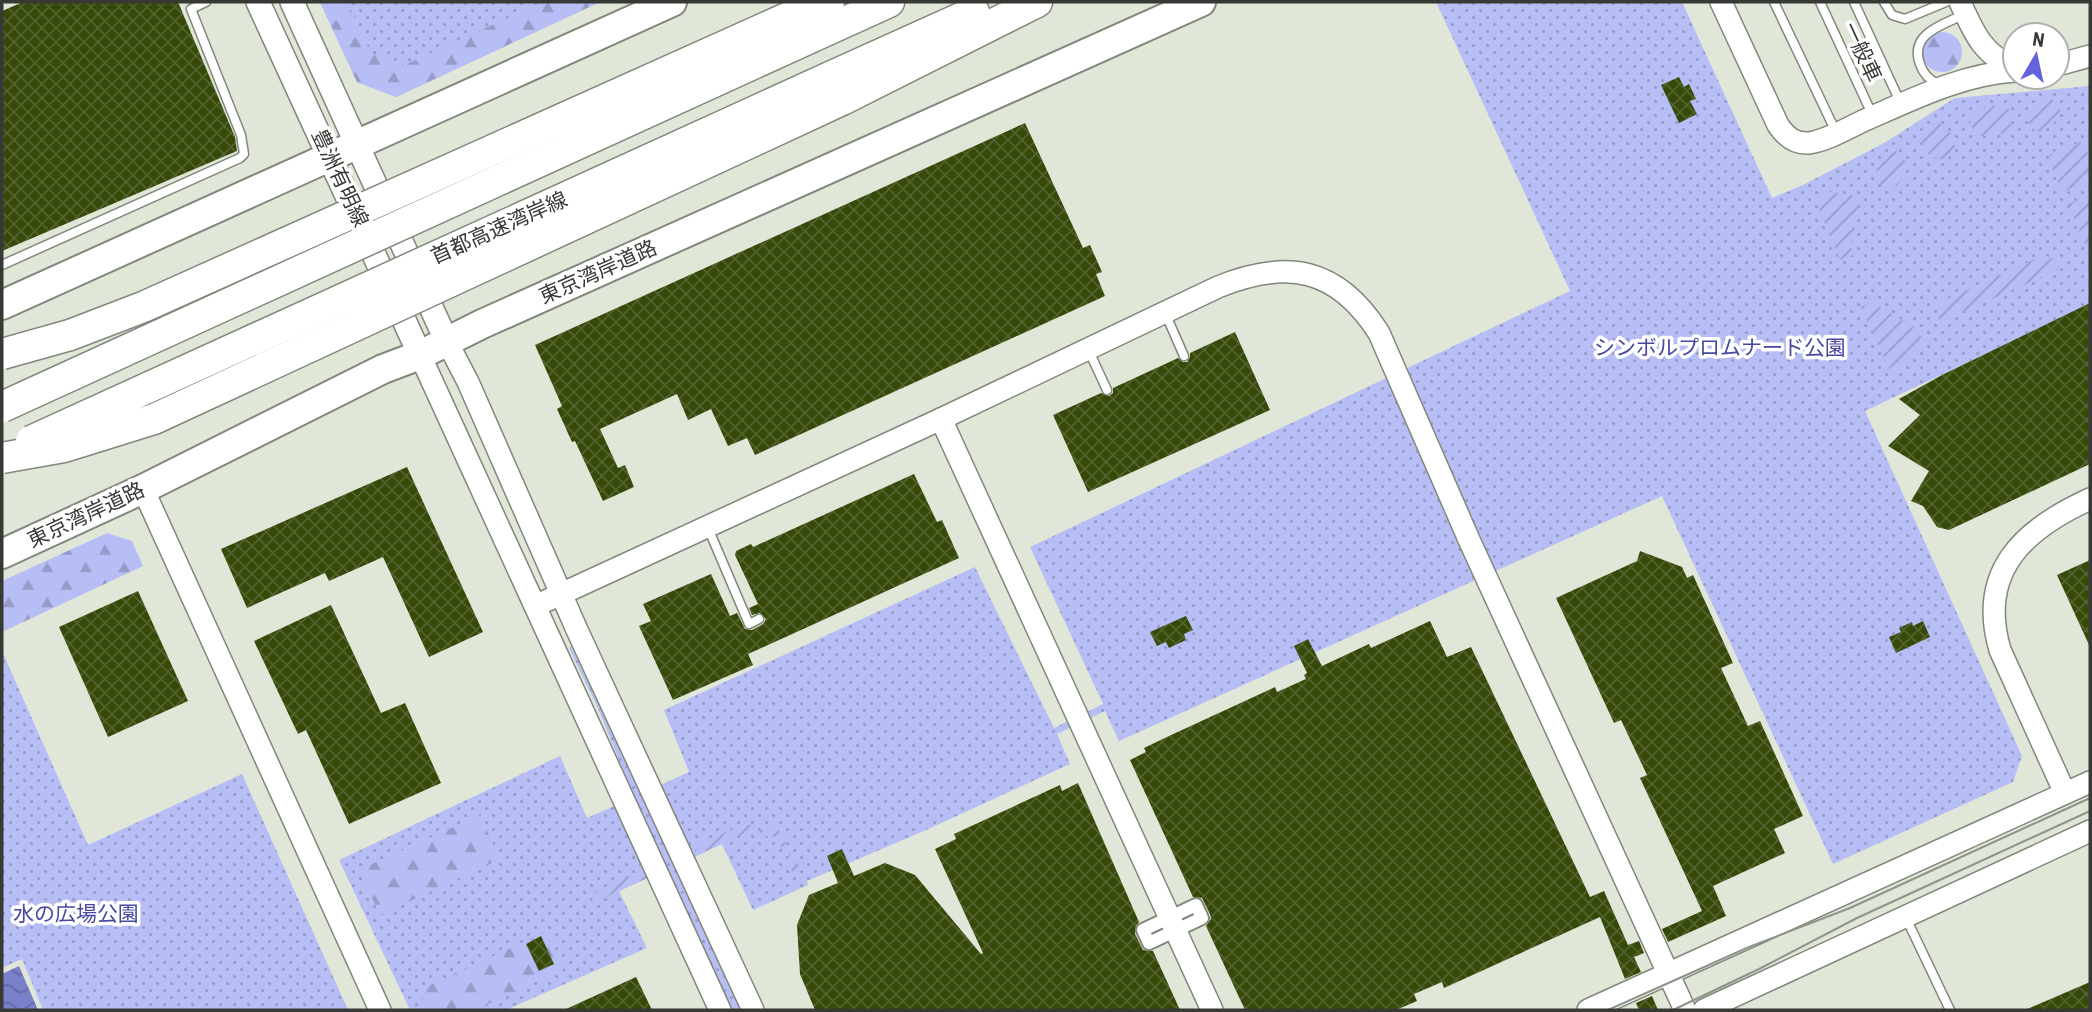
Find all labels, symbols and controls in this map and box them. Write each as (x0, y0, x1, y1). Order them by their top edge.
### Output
street label: 一般車 (1838, 18, 1886, 86)
north arrow (2001, 21, 2071, 91)
text: N (2031, 27, 2046, 52)
street label: 豊洲有明線 (307, 125, 373, 231)
street label: 首都高速湾岸線 (427, 187, 571, 269)
street label: 東京湾岸道路 (536, 235, 660, 309)
park label: シンボルプロムナード公園 (1594, 336, 1846, 360)
street label: 東京湾岸道路 (24, 477, 148, 553)
park label: 水の広場公園 (13, 902, 139, 926)

